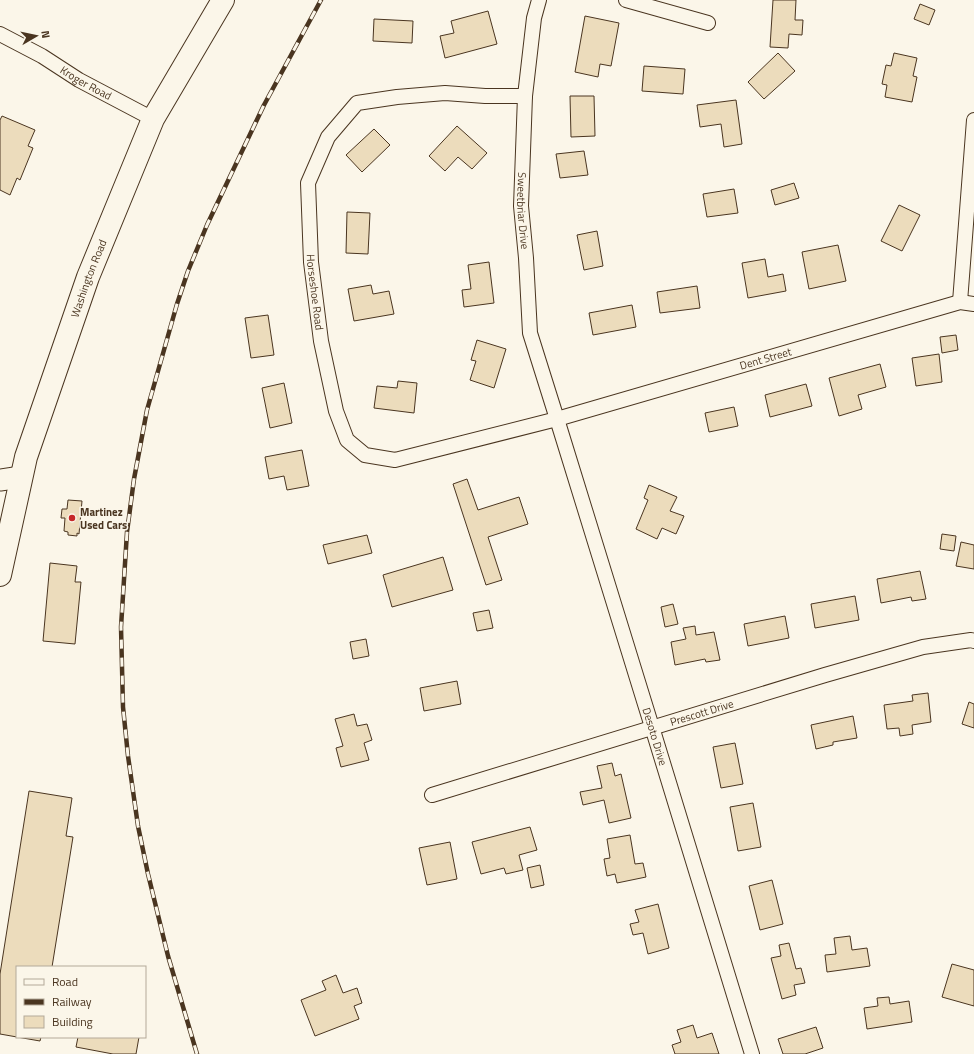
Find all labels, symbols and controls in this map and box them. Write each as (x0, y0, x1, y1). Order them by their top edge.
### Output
north arrow (16, 16, 56, 56)
text: N (37, 29, 54, 39)
street label: Kroger Road (57, 62, 115, 104)
street label: Sweetbriar Drive (513, 172, 533, 250)
street label: Washington Road (67, 237, 111, 320)
street label: Horseshoe Road (303, 254, 328, 331)
street label: Dent Street (738, 343, 793, 374)
place label: Martinez Used Cars (80, 504, 127, 533)
marker: Martinez Used Cars (67, 513, 77, 523)
street label: Prescott Drive (668, 695, 736, 730)
street label: Desoto Drive (638, 706, 671, 768)
legend (16, 966, 146, 1038)
text: Road (52, 972, 78, 991)
text: Railway (52, 992, 92, 1011)
text: Building (52, 1012, 93, 1031)

